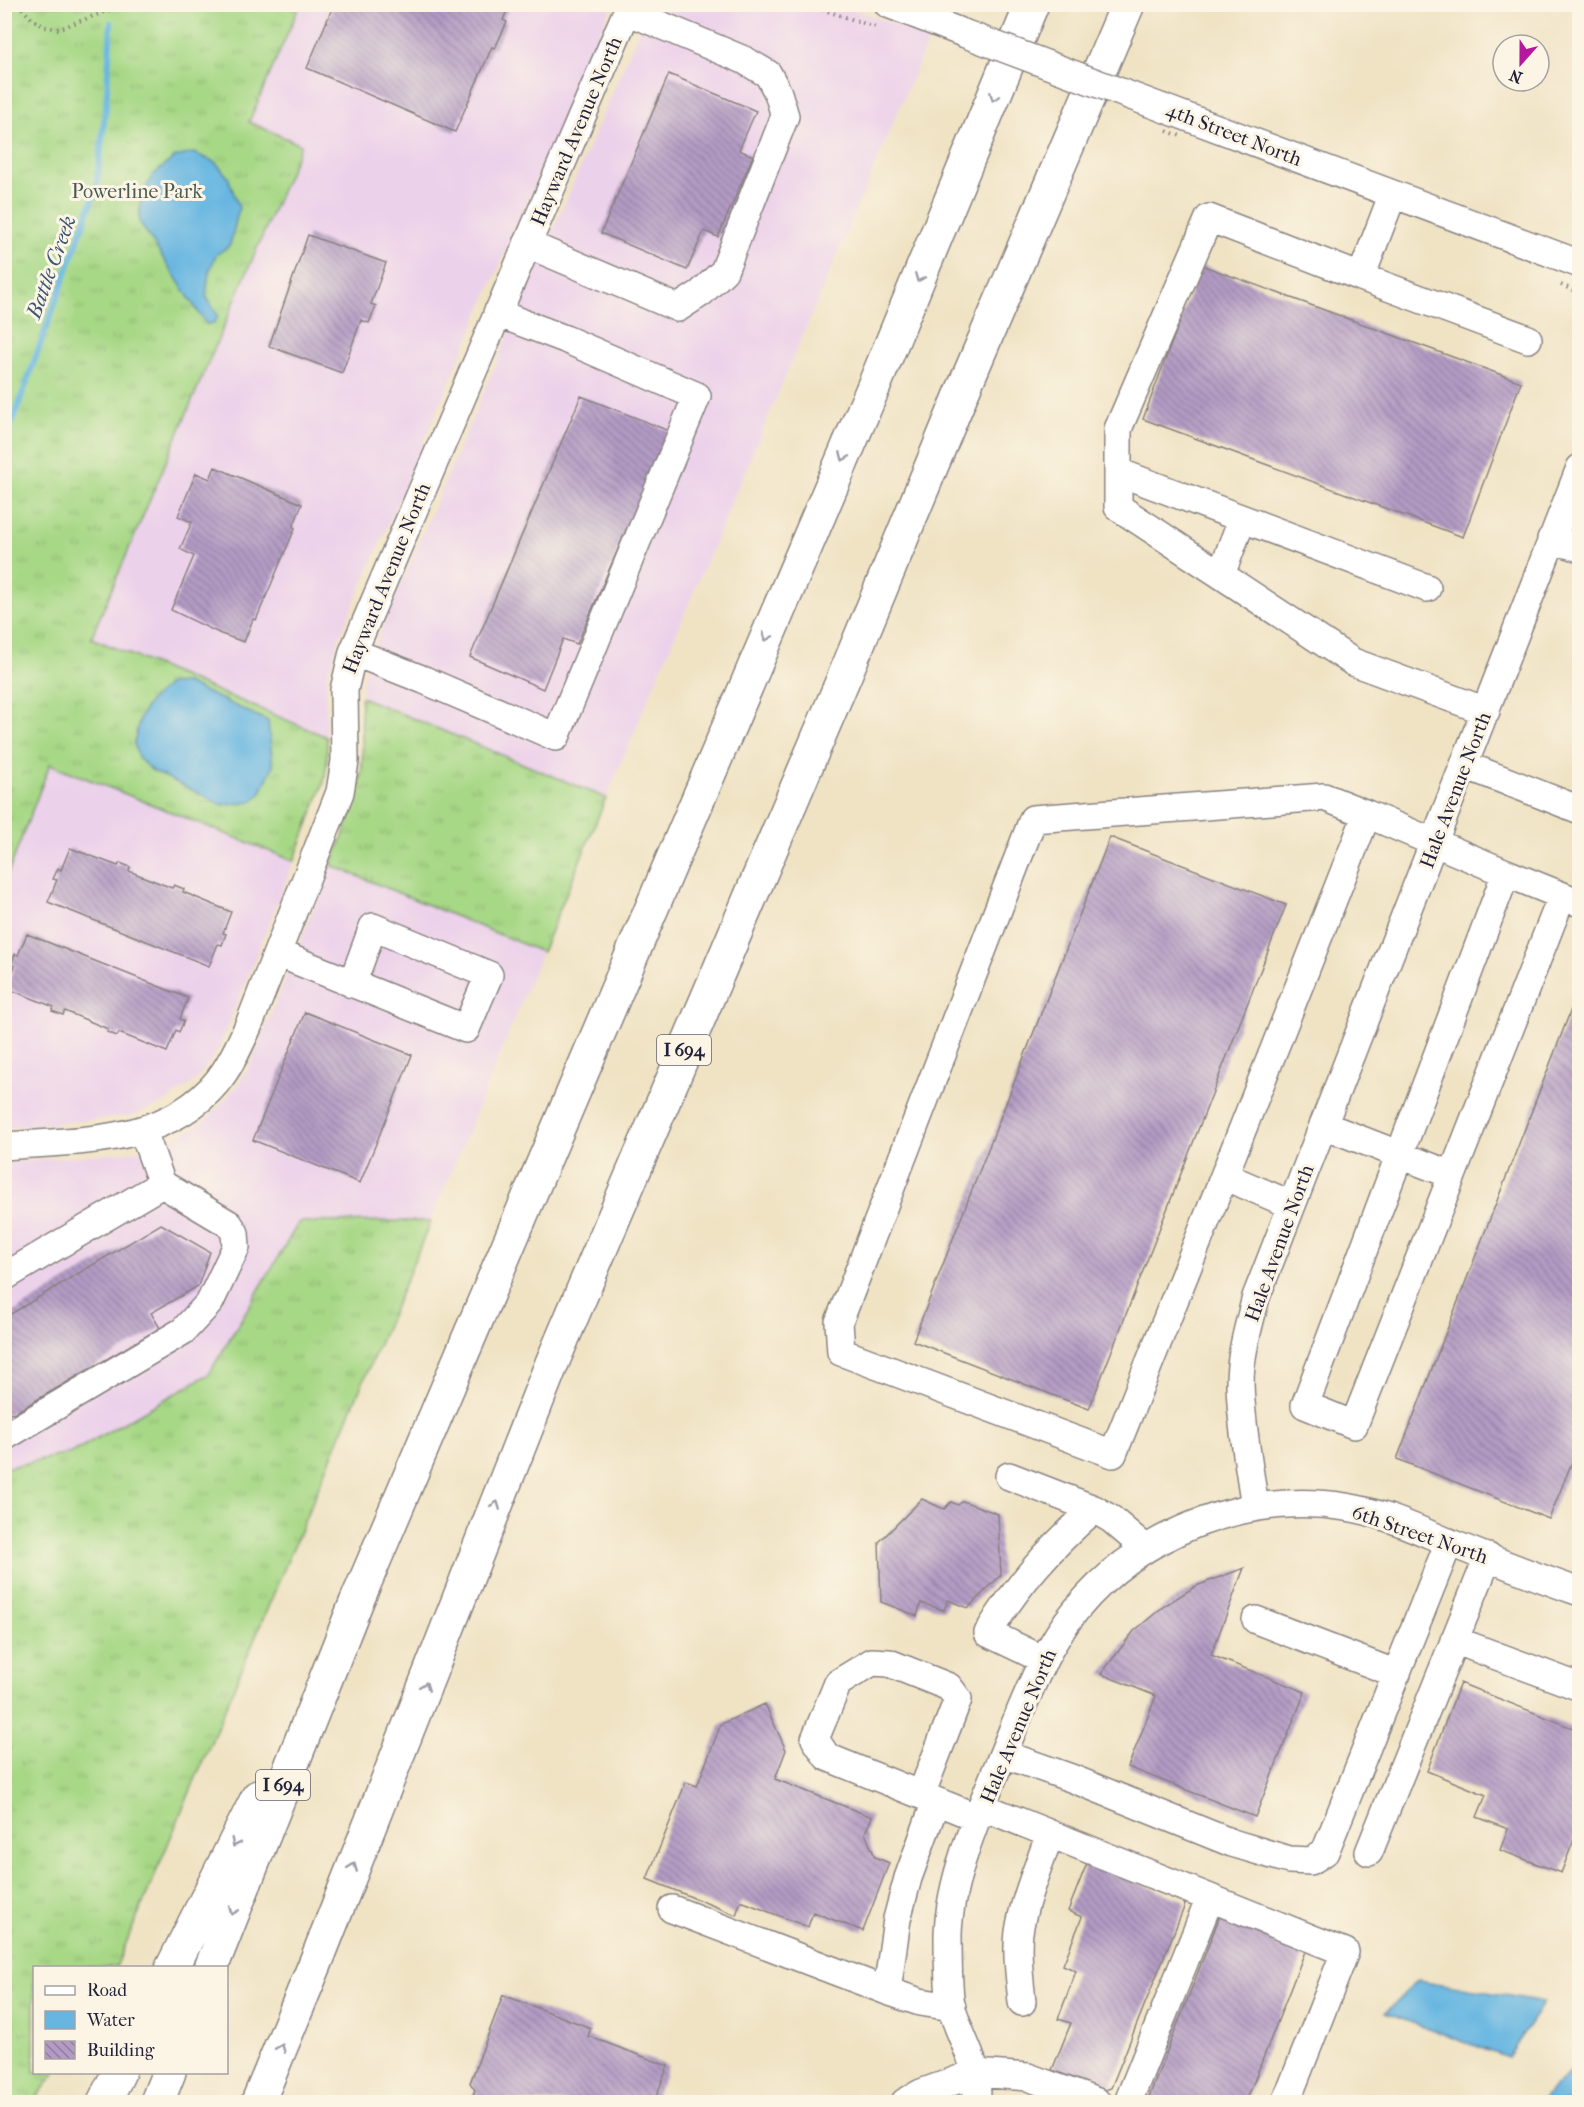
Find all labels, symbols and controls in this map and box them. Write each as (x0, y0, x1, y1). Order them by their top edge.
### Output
street label: Hayward Avenue North (526, 32, 627, 229)
north arrow (1491, 33, 1551, 93)
text: N (1506, 65, 1525, 88)
one-way arrow (989, 91, 1001, 102)
street label: 4th Street North (1163, 98, 1306, 171)
park label: Powerline Park (71, 180, 203, 203)
water label: Battle Creek (21, 212, 81, 323)
one-way arrow (914, 271, 926, 282)
one-way arrow (839, 451, 851, 462)
street label: Hayward Avenue North (338, 479, 436, 677)
one-way arrow (763, 630, 775, 641)
street label: Hale Avenue North (1415, 708, 1496, 871)
road number: I 694 (657, 1035, 711, 1065)
street label: Hale Avenue North (1240, 1161, 1319, 1325)
one-way arrow (489, 1500, 501, 1511)
street label: 6th Street North (1349, 1500, 1492, 1569)
street label: Hale Avenue North (976, 1645, 1062, 1807)
one-way arrow (418, 1681, 430, 1692)
road number: I 694 (256, 1770, 310, 1800)
one-way arrow (231, 1836, 242, 1847)
one-way arrow (346, 1863, 359, 1873)
one-way arrow (228, 1905, 240, 1916)
legend (33, 1966, 228, 2074)
text: Road (87, 1980, 127, 2001)
text: Water (86, 2010, 135, 2031)
text: Building (87, 2040, 155, 2061)
one-way arrow (274, 2044, 286, 2055)

